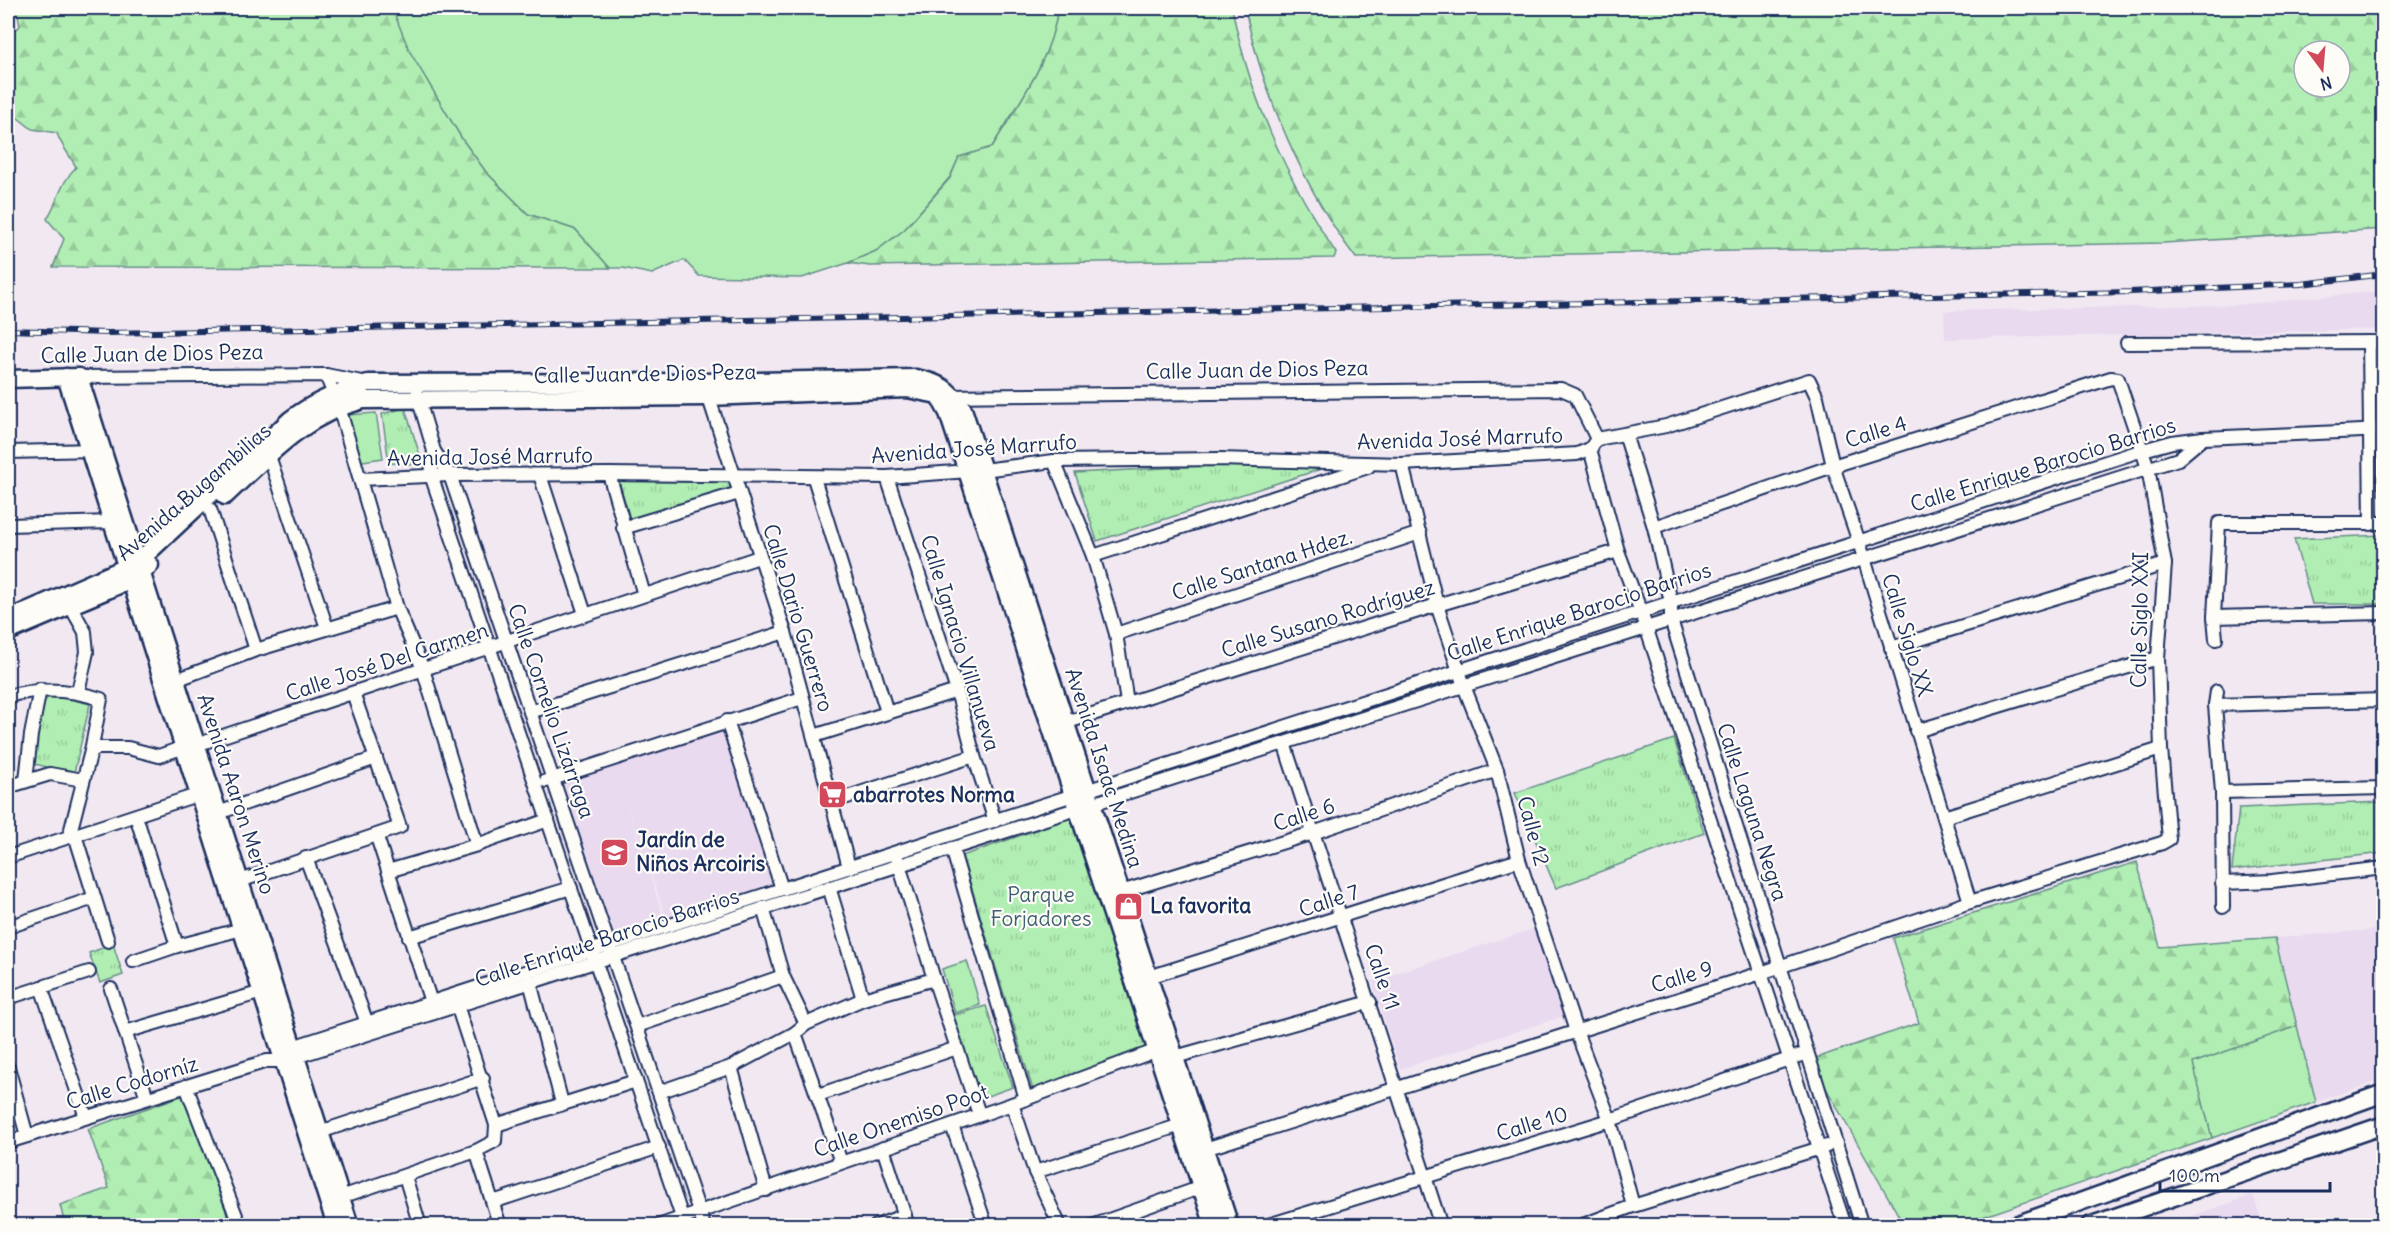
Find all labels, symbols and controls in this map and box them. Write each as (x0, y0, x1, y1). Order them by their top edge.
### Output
north arrow (2292, 39, 2352, 99)
text: N (2318, 72, 2334, 95)
street label: Calle Juan de Dios Peza (40, 338, 264, 369)
street label: Calle Juan de Dios Peza (1145, 354, 1369, 385)
street label: Calle Juan de Dios Peza (533, 358, 757, 389)
street label: Calle 4 (1842, 409, 1910, 454)
street label: Calle Enrique Barocio Barrios (1907, 411, 2179, 518)
street label: Avenida Bugambilias (111, 417, 277, 566)
street label: Avenida José Marrufo (1357, 421, 1563, 456)
street label: Avenida José Marrufo (870, 428, 1078, 469)
street label: Avenida José Marrufo (387, 441, 593, 472)
street label: Calle Dario Guerrero (757, 521, 840, 715)
street label: Calle Santana Hdez. (1168, 523, 1356, 606)
street label: Calle Ignacio Villanueva (915, 531, 1006, 754)
street label: Calle Siglo XXI (2125, 552, 2154, 688)
street label: Calle Enrique Barocio Barrios (1443, 556, 1714, 667)
street label: Calle Siglo XX (1876, 570, 1939, 700)
street label: Calle Susano Rodríguez (1218, 573, 1438, 664)
street label: Calle Cornelio Lizárraga (502, 600, 601, 822)
street label: Calle José Del Carmen (282, 616, 492, 707)
street label: Avenida Isaac Medina (1059, 664, 1150, 871)
street label: Avenida Aaron Merino (191, 690, 282, 898)
street label: Calle Laguna Negra (1711, 720, 1794, 904)
supermarket icon: abarrotes Norma (816, 779, 848, 811)
place label: abarrotes Norma (853, 781, 1015, 808)
street label: Calle 6 (1269, 792, 1338, 837)
street label: Calle 12 (1511, 793, 1556, 869)
place label: Jardín de Niños Arcoiris (636, 826, 766, 877)
school or university icon: Jardín de Niños Arcoiris (599, 836, 631, 868)
street label: Calle 7 (1295, 878, 1362, 923)
park label: Parque Forjadores (991, 881, 1091, 932)
street label: Calle Enrique Barocio Barrios (471, 882, 742, 993)
shop icon: La favorita (1113, 890, 1145, 922)
place label: La favorita (1150, 892, 1251, 919)
street label: Calle 11 (1359, 940, 1406, 1013)
street label: Calle 9 (1648, 954, 1716, 999)
street label: Calle Codorníz (63, 1050, 201, 1115)
street label: Calle Onemiso Poot (810, 1078, 992, 1163)
street label: Calle 10 (1493, 1100, 1571, 1147)
scale bar (2160, 1155, 2330, 1193)
text: 100 m (2169, 1164, 2220, 1187)

